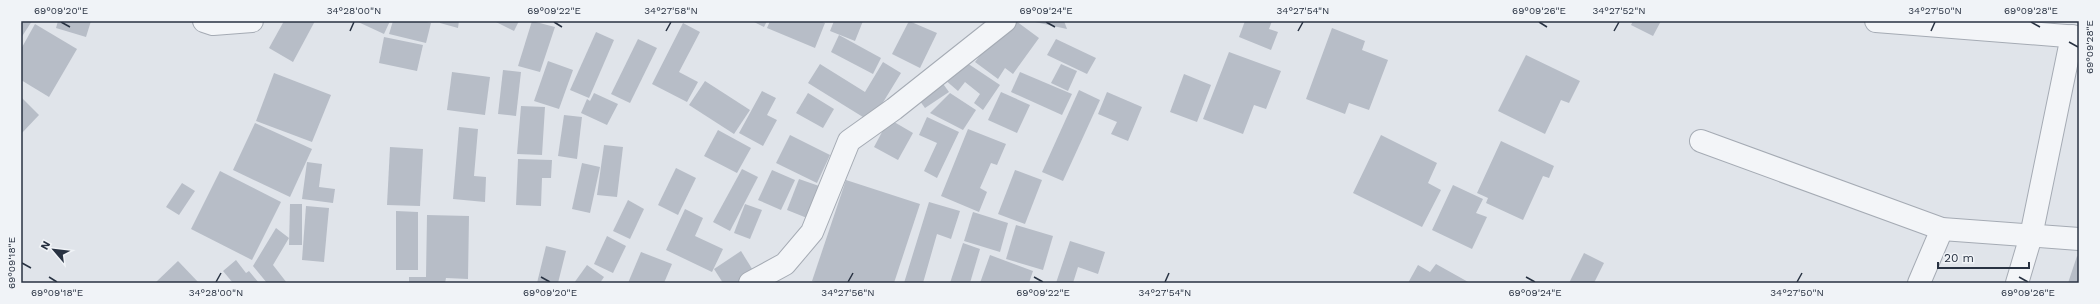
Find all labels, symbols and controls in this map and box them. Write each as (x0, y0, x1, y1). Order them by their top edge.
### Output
text: 69°09'20"E (34, 5, 88, 16)
text: 34°28'00"N (327, 5, 381, 16)
text: 69°09'22"E (527, 5, 581, 16)
text: 34°27'58"N (644, 5, 698, 16)
text: 69°09'24"E (1019, 5, 1073, 16)
text: 34°27'54"N (1277, 5, 1329, 16)
text: 69°09'26"E (1512, 5, 1566, 16)
text: 34°27'52"N (1592, 5, 1646, 16)
text: 34°27'50"N (1908, 5, 1962, 16)
text: 69°09'28"E (2004, 5, 2058, 16)
text: 69°09'28"E (2084, 20, 2095, 74)
north arrow (34, 230, 74, 270)
text: 69°09'18"E (6, 237, 17, 289)
text: N (38, 239, 53, 252)
scale bar (1938, 244, 2029, 270)
text: 20 m (1944, 251, 1974, 265)
text: 69°09'18"E (31, 287, 83, 298)
text: 34°28'00"N (189, 287, 243, 298)
text: 69°09'20"E (523, 287, 577, 298)
text: 34°27'56"N (821, 287, 875, 298)
text: 69°09'22"E (1016, 287, 1070, 298)
text: 34°27'54"N (1139, 287, 1191, 298)
text: 69°09'24"E (1508, 287, 1562, 298)
text: 34°27'50"N (1770, 287, 1824, 298)
text: 69°09'26"E (2001, 287, 2055, 298)

